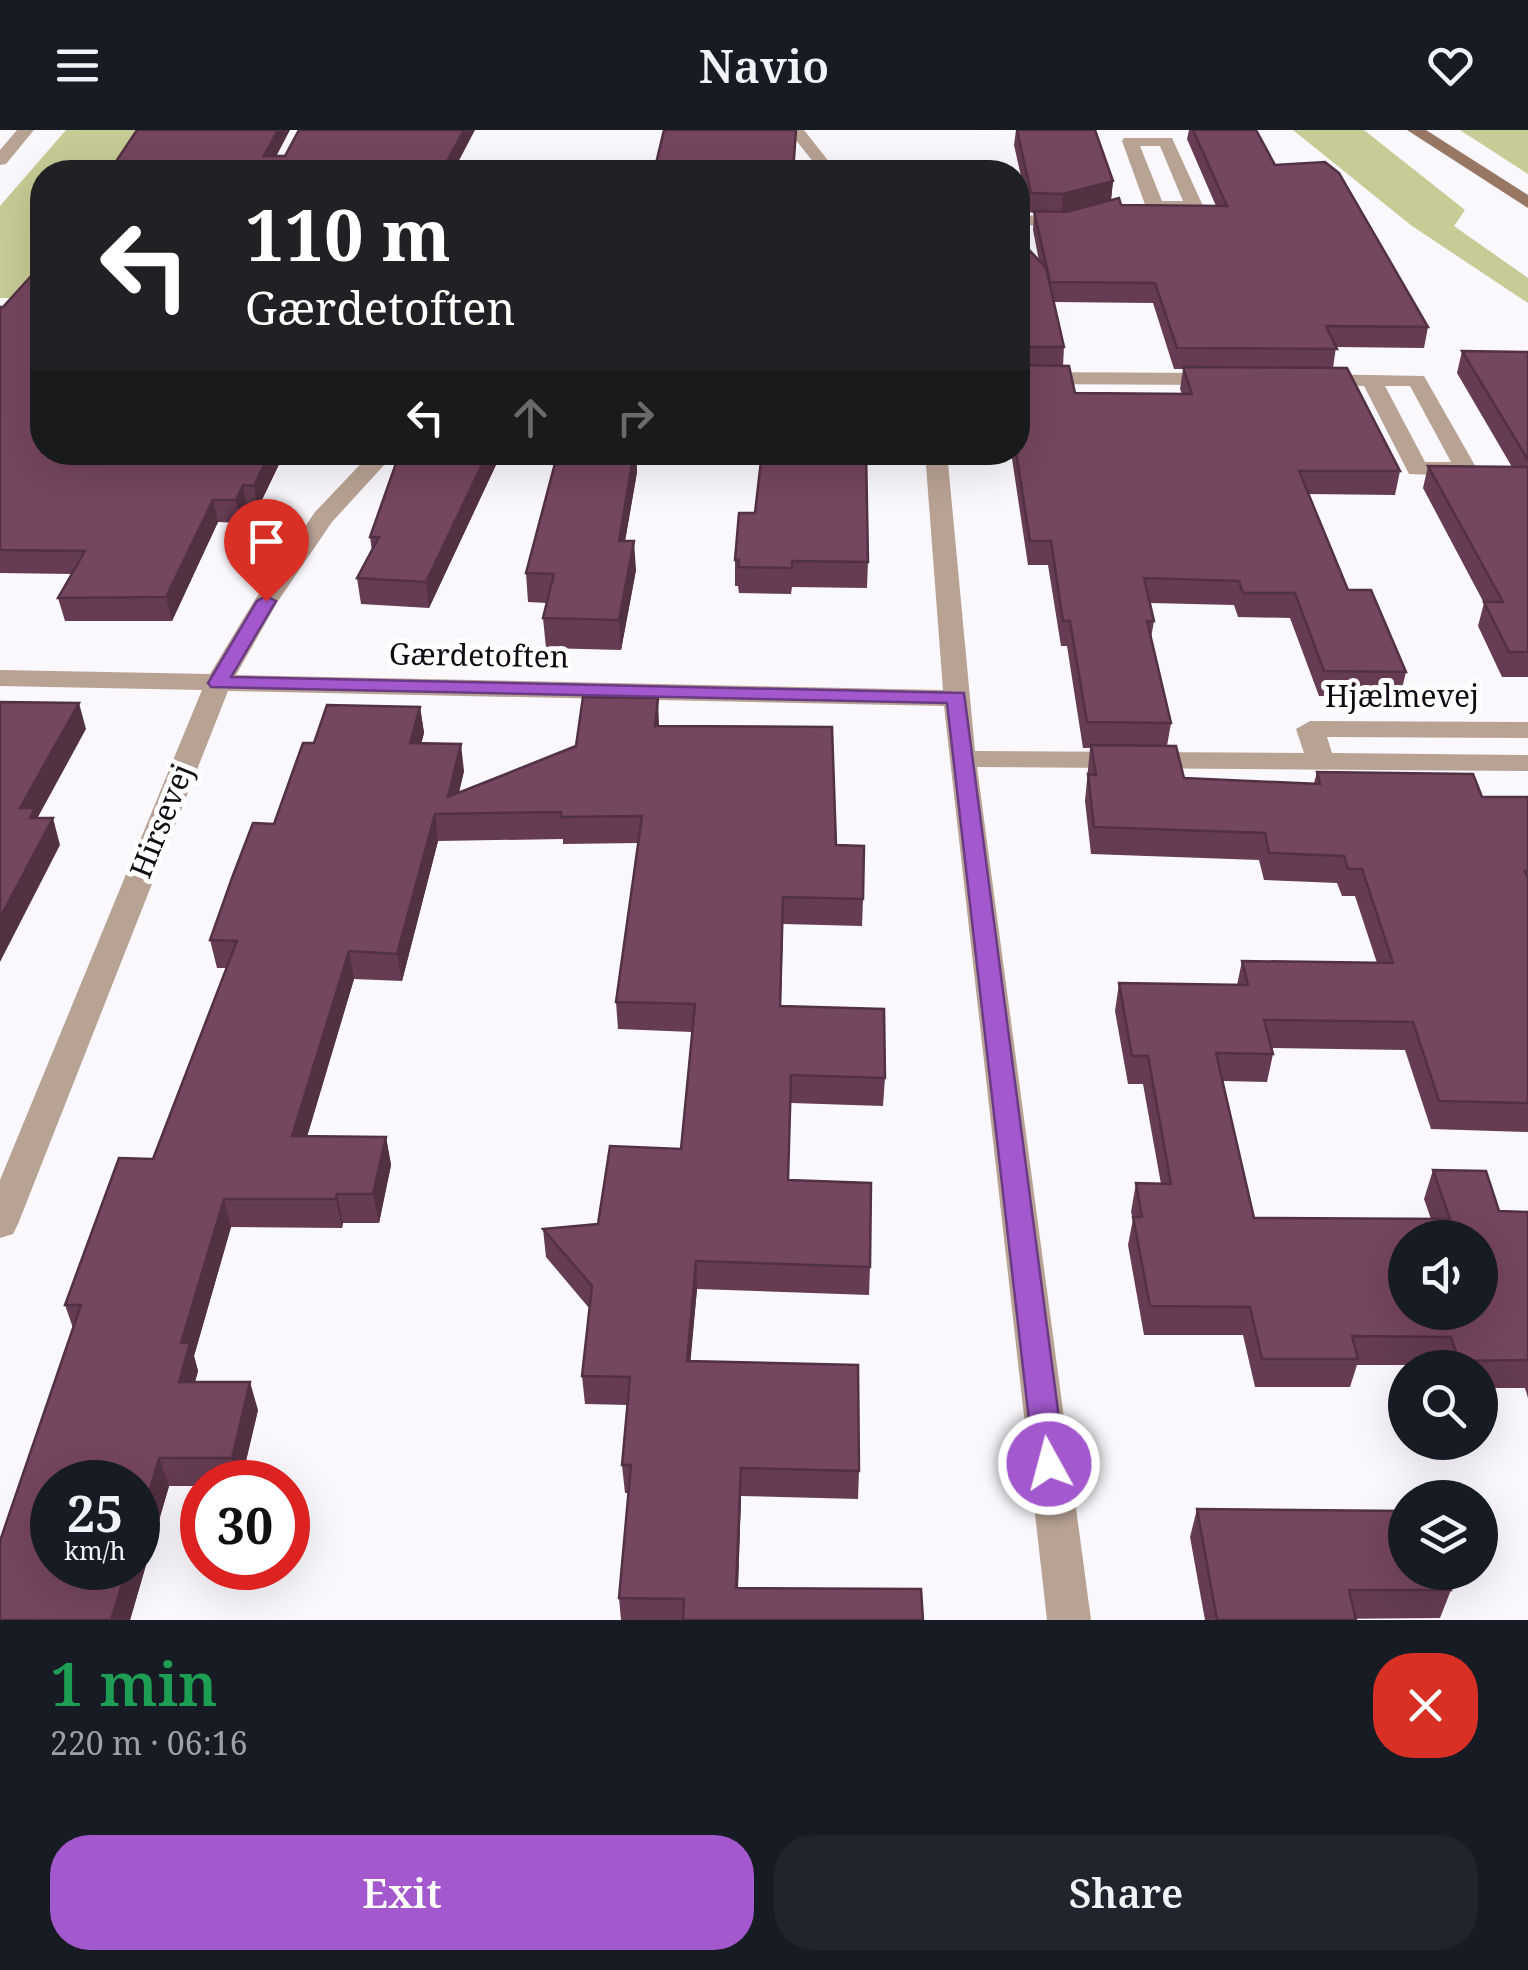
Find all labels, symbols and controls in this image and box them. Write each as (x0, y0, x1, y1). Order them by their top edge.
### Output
text: Navio (699, 35, 829, 96)
icon: menu (50, 38, 105, 93)
icon: heart (1423, 38, 1478, 93)
text: 110 m (245, 186, 451, 282)
icon: left (80, 200, 210, 330)
text: Gærdetoften (245, 277, 515, 338)
icon: left (398, 390, 453, 445)
icon: ahead (503, 390, 558, 445)
icon: right (608, 390, 663, 445)
pin (224, 499, 309, 602)
icon: arrive (239, 514, 294, 569)
street label: Gærdetoften (389, 632, 569, 677)
street label: Hjælmevej (1325, 675, 1479, 716)
street label: Hirsevej (119, 757, 202, 884)
map controls (1388, 1220, 1498, 1590)
button: sound (1388, 1220, 1498, 1330)
button: search (1388, 1350, 1498, 1460)
position arrow (997, 1412, 1101, 1516)
speed limit sign: 30 (180, 1460, 310, 1590)
text: 25 (67, 1479, 123, 1547)
button: layers (1388, 1480, 1498, 1590)
text: km/h (64, 1533, 126, 1567)
text: 1 min (50, 1642, 218, 1724)
button: close (1373, 1653, 1478, 1758)
text: 220 m · 06:16 (50, 1721, 248, 1764)
button: Exit (50, 1835, 754, 1950)
button: Share (774, 1835, 1478, 1950)

